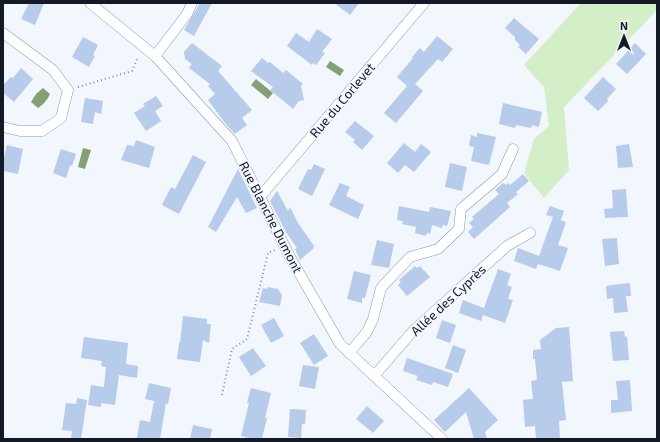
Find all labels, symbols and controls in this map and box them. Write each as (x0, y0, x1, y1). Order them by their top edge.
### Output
north arrow (604, 16, 644, 56)
text: N (620, 19, 628, 32)
street label: Rue du Corlevet (306, 59, 378, 141)
street label: Rue Blanche Dumont (236, 159, 306, 275)
street label: Allée des Cyprès (407, 261, 489, 339)

